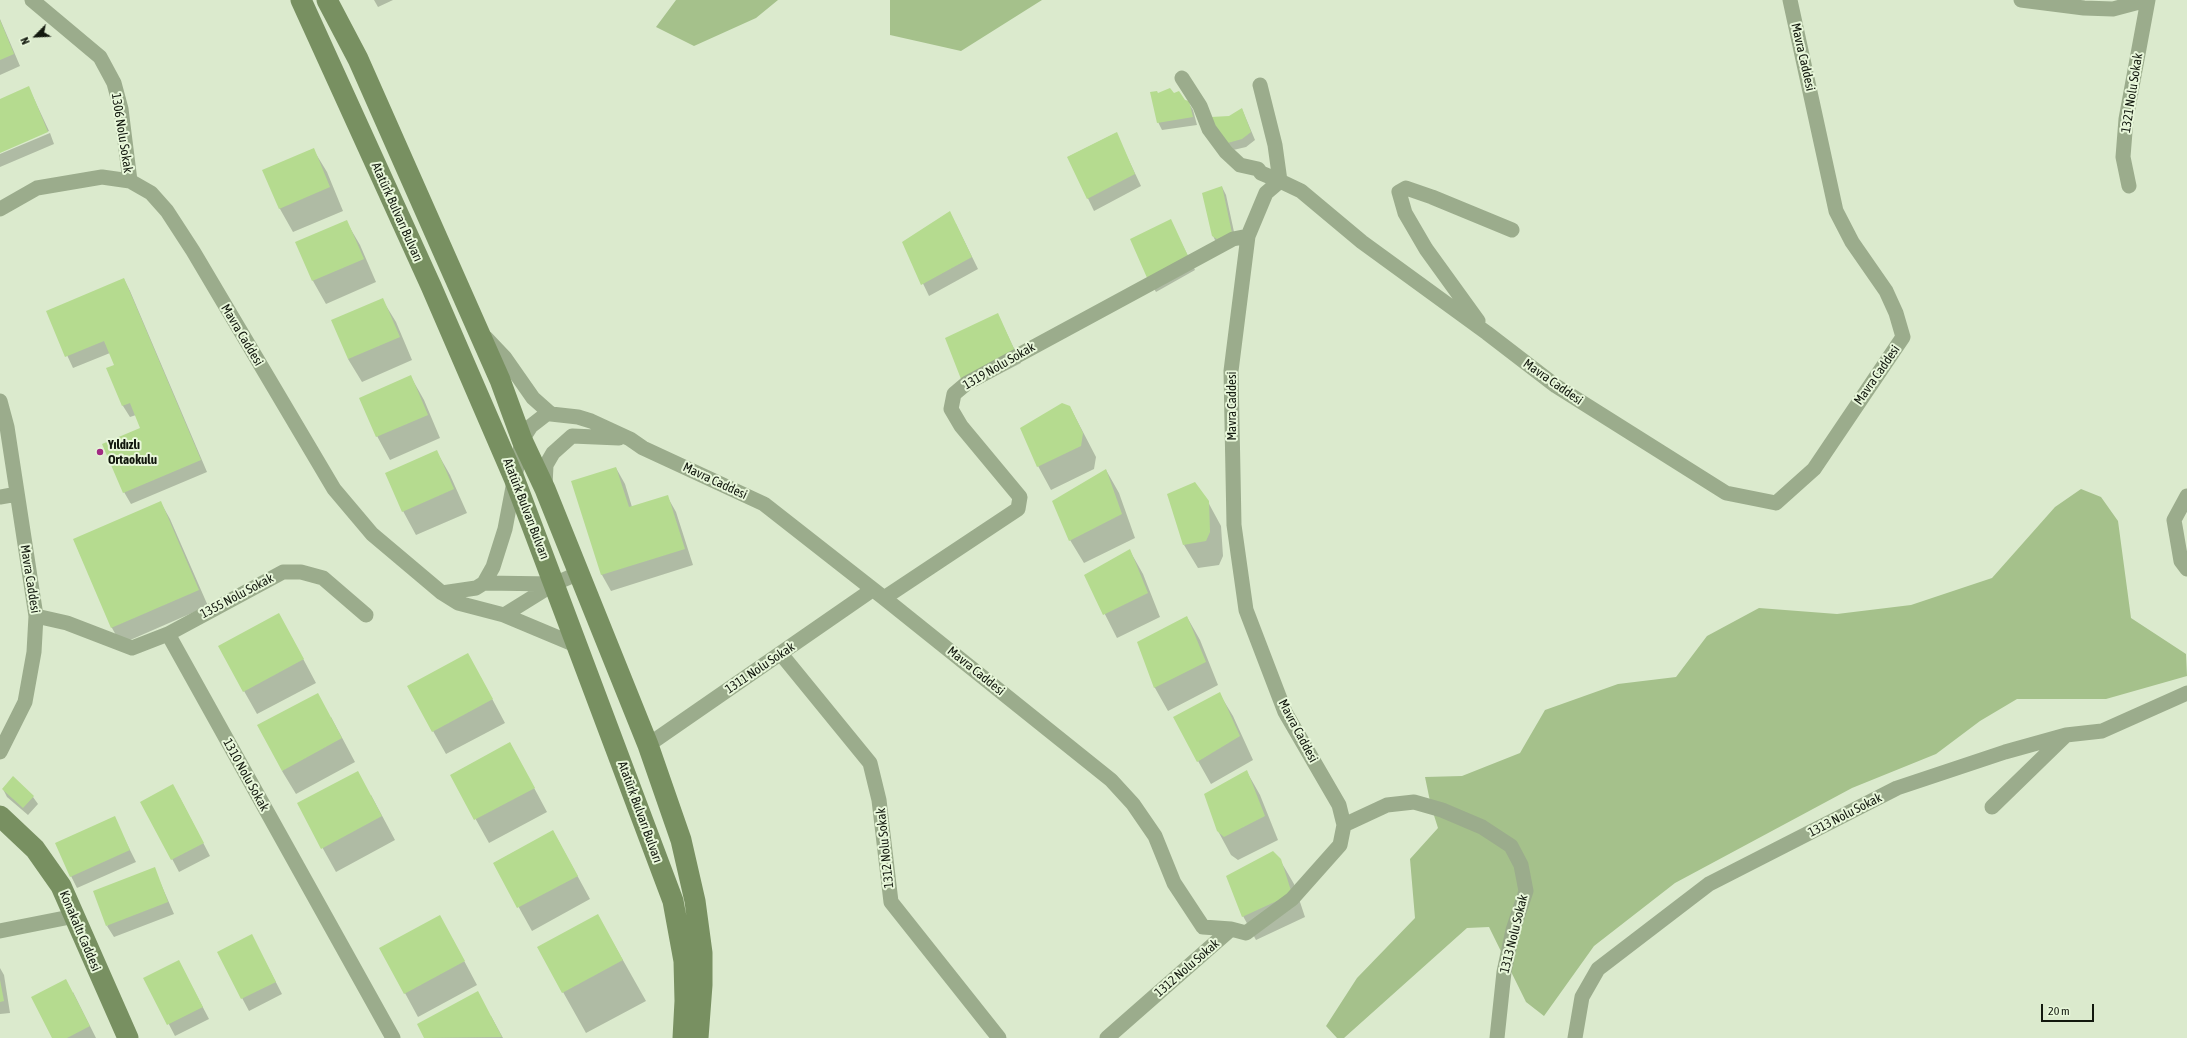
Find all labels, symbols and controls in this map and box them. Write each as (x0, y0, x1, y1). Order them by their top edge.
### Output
north arrow (16, 16, 56, 56)
street label: Mavra Caddesi (1788, 22, 1818, 92)
text: N (18, 35, 32, 46)
street label: 1321 Nolu Sokak (2118, 52, 2146, 134)
street label: 1306 Nolu Sokak (108, 92, 136, 174)
street label: Atatürk Bulvarı Bulvarı (368, 160, 426, 264)
street label: Mavra Caddesi (217, 301, 267, 369)
street label: 1319 Nolu Sokak (960, 339, 1038, 393)
street label: Mavra Caddesi (1851, 342, 1903, 408)
street label: Mavra Caddesi (1520, 356, 1586, 408)
street label: Mavra Caddesi (1224, 371, 1240, 441)
place label: Yıldızlı Ortaokulu (108, 437, 157, 468)
marker: Yıldızlı Ortaokulu (95, 447, 105, 457)
street label: Atatürk Bulvarı Bulvarı (500, 456, 552, 562)
street label: Mavra Caddesi (680, 459, 750, 503)
street label: Mavra Caddesi (17, 544, 43, 614)
street label: 1355 Nolu Sokak (198, 570, 276, 622)
street label: 1311 Nolu Sokak (722, 639, 798, 697)
street label: Mavra Caddesi (944, 643, 1008, 699)
street label: Mavra Caddesi (1275, 697, 1321, 765)
street label: 1310 Nolu Sokak (220, 736, 272, 814)
street label: Atatürk Bulvarı Bulvarı (614, 759, 666, 865)
street label: 1313 Nolu Sokak (1806, 790, 1884, 840)
street label: 1312 Nolu Sokak (873, 807, 897, 889)
street label: Konakaltı Caddesi (56, 888, 104, 974)
street label: 1313 Nolu Sokak (1497, 893, 1531, 975)
street label: 1312 Nolu Sokak (1151, 936, 1223, 1000)
scale bar (2043, 996, 2096, 1022)
text: 20 m (2048, 1004, 2070, 1018)

